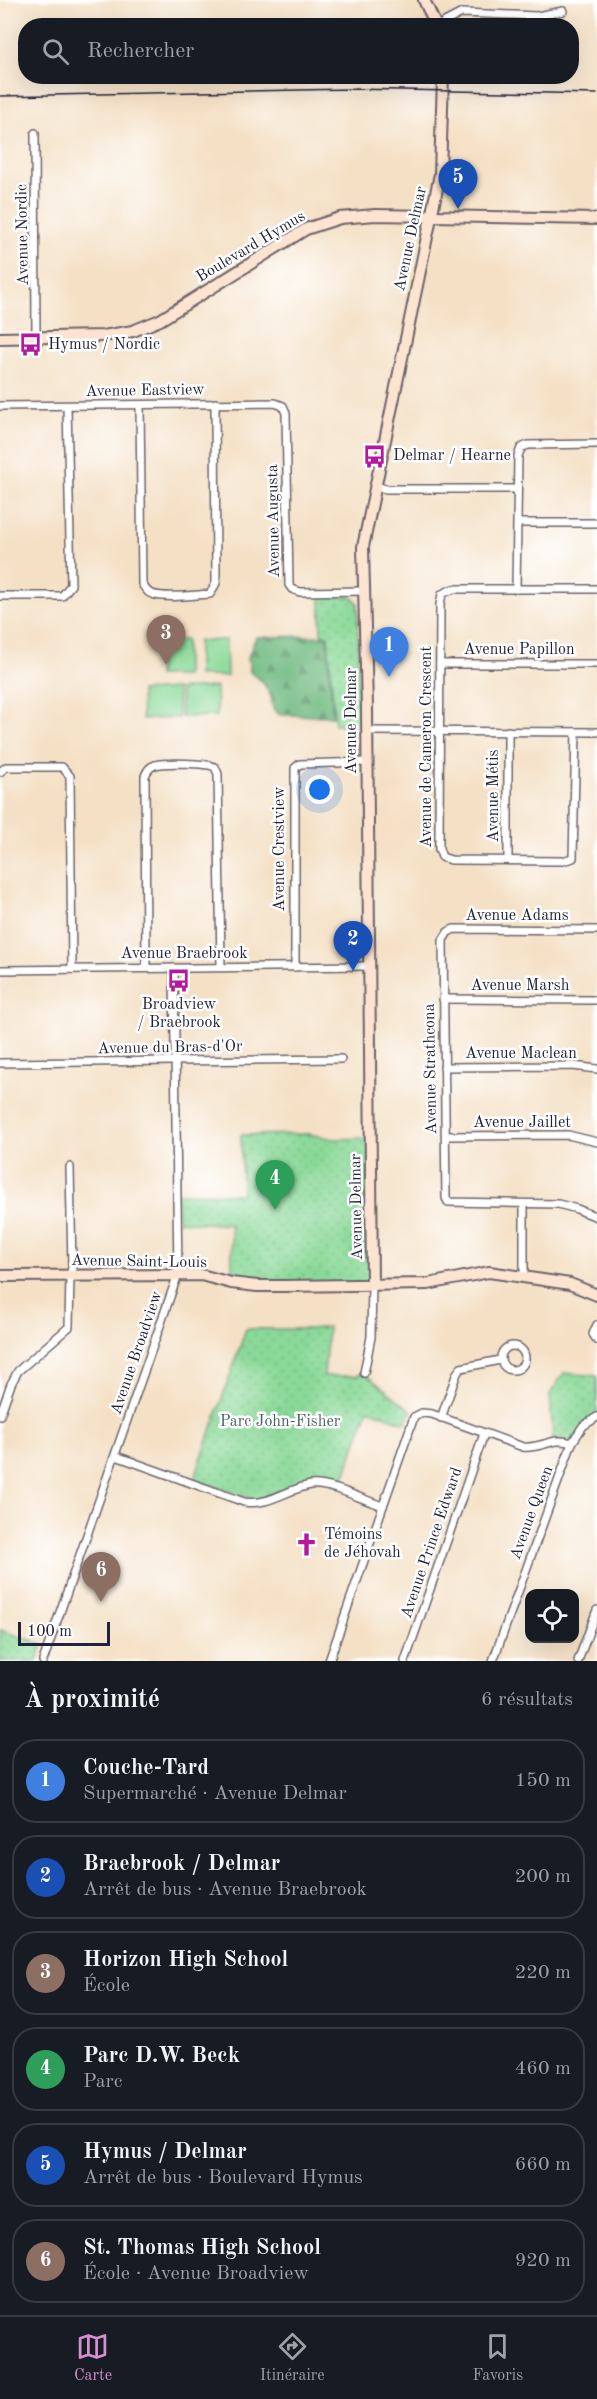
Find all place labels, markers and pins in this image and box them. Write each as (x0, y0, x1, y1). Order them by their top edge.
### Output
pin: 5 (438, 160, 478, 209)
bus stop icon: Hymus / Nordic (17, 332, 43, 358)
place label: Hymus / Nordic (48, 337, 160, 353)
bus stop icon: Delmar / Hearne (362, 443, 388, 469)
place label: Delmar / Hearne (393, 448, 511, 464)
pin: 3 (146, 616, 186, 665)
pin: 1 (370, 628, 408, 677)
pin: 2 (334, 922, 372, 971)
bus stop icon: Broadview / Braebrook (166, 967, 192, 993)
place label: Broadview / Braebrook (137, 997, 221, 1031)
pin: 4 (256, 1160, 294, 1210)
place label: Témoins de Jéhovah (324, 1527, 401, 1561)
church icon: Témoins de Jéhovah (293, 1531, 319, 1557)
pin: 6 (82, 1552, 120, 1602)

